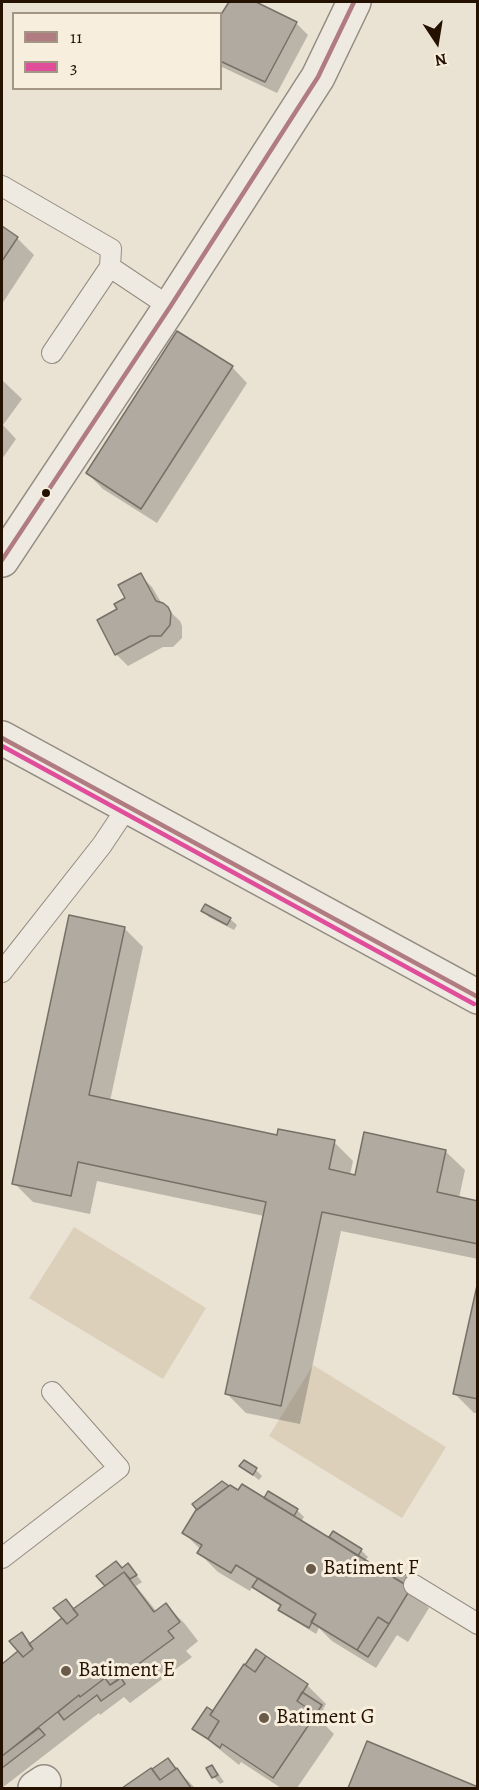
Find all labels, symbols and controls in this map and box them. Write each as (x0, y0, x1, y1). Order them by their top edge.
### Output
legend (12, 12, 222, 90)
north arrow (407, 12, 467, 72)
text: 11 (70, 25, 82, 49)
text: N (433, 48, 449, 72)
text: 3 (70, 55, 78, 79)
unlabelled marker (40, 487, 52, 499)
place label: Batiment F (323, 1556, 418, 1582)
marker: Batiment F (304, 1562, 318, 1576)
place label: Batiment E (78, 1658, 175, 1684)
marker: Batiment E (59, 1664, 73, 1678)
place label: Batiment G (276, 1705, 375, 1731)
marker: Batiment G (257, 1711, 271, 1725)

